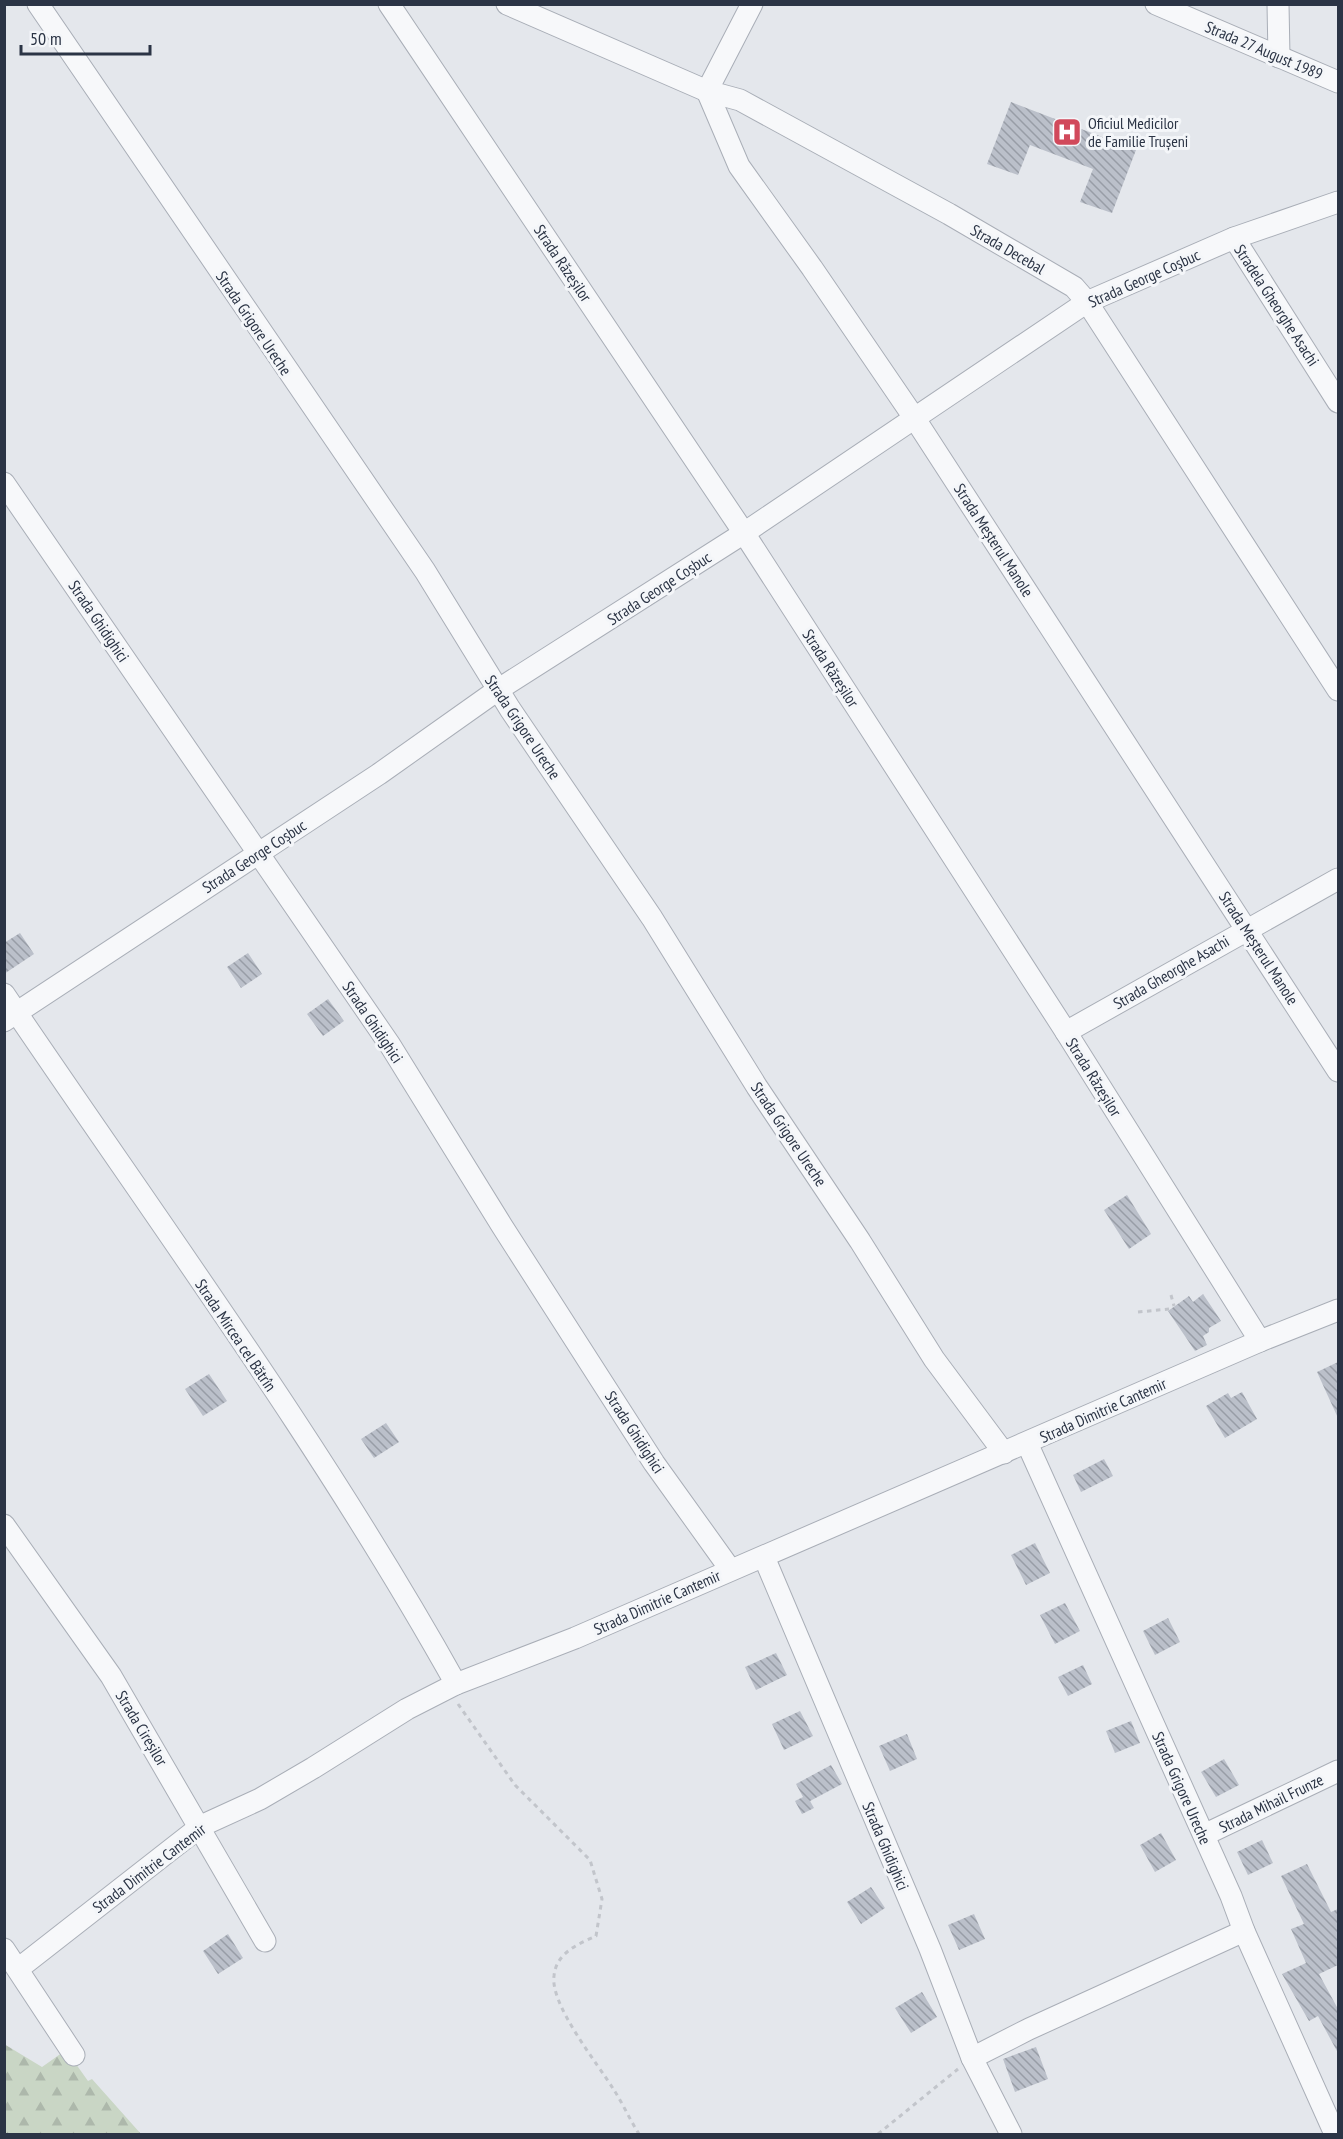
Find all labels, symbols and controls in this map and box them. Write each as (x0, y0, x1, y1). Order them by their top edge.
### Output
street label: Strada 27 August 1989 (1202, 16, 1326, 84)
scale bar (21, 18, 150, 56)
text: 50 m (30, 27, 62, 50)
place label: Oficiul Medicilor de Familie Trușeni (1088, 113, 1188, 151)
hospital icon: Oficiul Medicilor de Familie Trușeni (1051, 116, 1083, 148)
street label: Strada Decebal (967, 220, 1049, 278)
street label: Strada Răzeșilor (530, 221, 596, 306)
street label: Stradela Gheorghe Asachi (1230, 240, 1324, 370)
street label: Strada George Coșbuc (1085, 244, 1203, 312)
street label: Strada Grigore Ureche (212, 267, 296, 379)
street label: Strada Meșterul Manole (950, 480, 1038, 600)
street label: Strada George Coșbuc (603, 547, 715, 629)
street label: Strada Ghidighici (64, 576, 134, 666)
street label: Strada Răzeșilor (798, 625, 864, 711)
street label: Strada Grigore Ureche (481, 671, 565, 783)
street label: Strada George Coșbuc (198, 815, 310, 897)
street label: Strada Meșterul Manole (1215, 888, 1303, 1008)
street label: Strada Gheorghe Asachi (1109, 931, 1233, 1013)
street label: Strada Ghidighici (338, 977, 408, 1067)
street label: Strada Răzeșilor (1062, 1034, 1126, 1121)
street label: Strada Grigore Ureche (747, 1078, 831, 1190)
street label: Strada Mircea cel Bătrîn (191, 1275, 281, 1395)
street label: Strada Dimitrie Cantemir (1037, 1373, 1170, 1447)
street label: Strada Ghidighici (601, 1387, 669, 1477)
street label: Strada Dimitrie Cantemir (591, 1565, 724, 1639)
street label: Strada Cireșilor (112, 1687, 173, 1770)
street label: Strada Grigore Ureche (1148, 1729, 1216, 1847)
street label: Strada Mihail Frunze (1216, 1769, 1326, 1837)
street label: Strada Ghidighici (858, 1799, 914, 1893)
street label: Strada Dimitrie Cantemir (88, 1819, 210, 1917)

